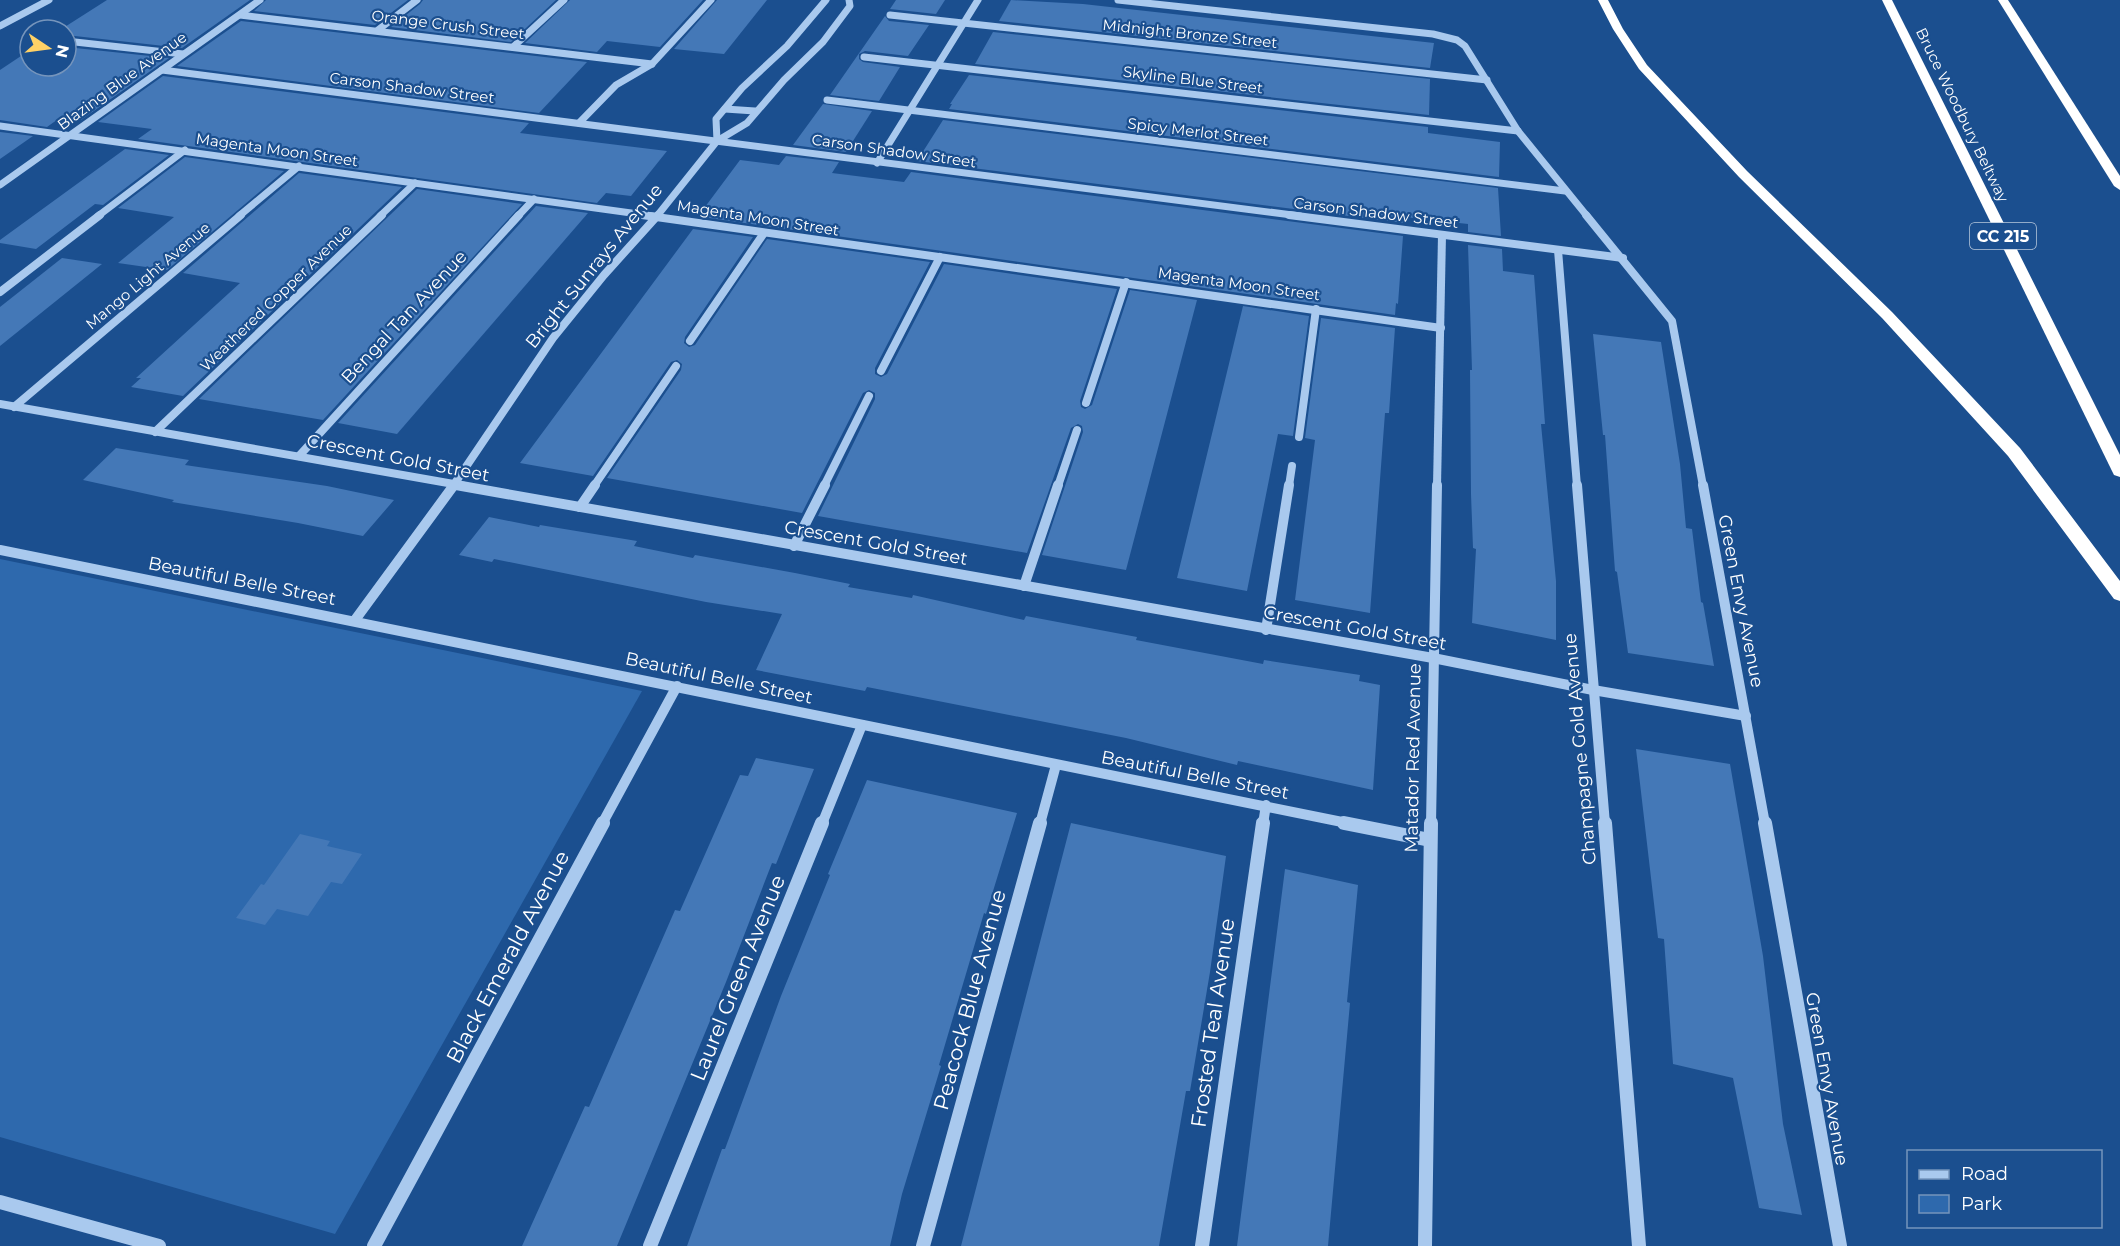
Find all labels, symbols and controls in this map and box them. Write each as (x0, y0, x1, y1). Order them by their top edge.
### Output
street label: Orange Crush Street (371, 6, 526, 43)
street label: Midnight Bronze Street (1102, 15, 1278, 52)
north arrow (18, 18, 78, 78)
street label: Bruce Woodbury Beltway (1912, 25, 2013, 206)
street label: Blazing Blue Avenue (53, 27, 190, 134)
text: N (51, 43, 73, 60)
street label: Skyline Blue Street (1122, 61, 1264, 98)
street label: Carson Shadow Street (328, 68, 496, 107)
street label: Spicy Merlot Street (1126, 113, 1270, 150)
street label: Magenta Moon Street (195, 129, 359, 170)
street label: Carson Shadow Street (810, 130, 978, 171)
street label: Bright Sunrays Avenue (521, 179, 667, 353)
street label: Carson Shadow Street (1292, 193, 1460, 232)
street label: Magenta Moon Street (676, 195, 840, 240)
street label: Mango Light Avenue (81, 218, 214, 333)
street label: Weathered Copper Avenue (196, 220, 355, 375)
road number: CC 215 (1970, 223, 2036, 249)
street label: Bengal Tan Avenue (336, 246, 472, 388)
street label: Magenta Moon Street (1157, 263, 1321, 304)
street label: Crescent Gold Street (305, 429, 491, 487)
street label: Green Envy Avenue (1713, 513, 1769, 689)
street label: Crescent Gold Street (783, 516, 969, 570)
street label: Beautiful Belle Street (146, 552, 338, 610)
street label: Crescent Gold Street (1262, 601, 1448, 655)
street label: Champagne Gold Avenue (1559, 632, 1601, 866)
street label: Beautiful Belle Street (623, 647, 815, 709)
street label: Matador Red Avenue (1400, 663, 1426, 853)
street label: Beautiful Belle Street (1099, 746, 1291, 804)
street label: Black Emerald Avenue (441, 846, 574, 1067)
street label: Laurel Green Avenue (685, 871, 790, 1084)
street label: Peacock Blue Avenue (928, 887, 1011, 1113)
street label: Frosted Teal Avenue (1185, 917, 1240, 1129)
street label: Green Envy Avenue (1801, 991, 1853, 1168)
legend (1907, 1150, 2102, 1228)
text: Road (1961, 1163, 2008, 1185)
text: Park (1961, 1193, 2002, 1215)

